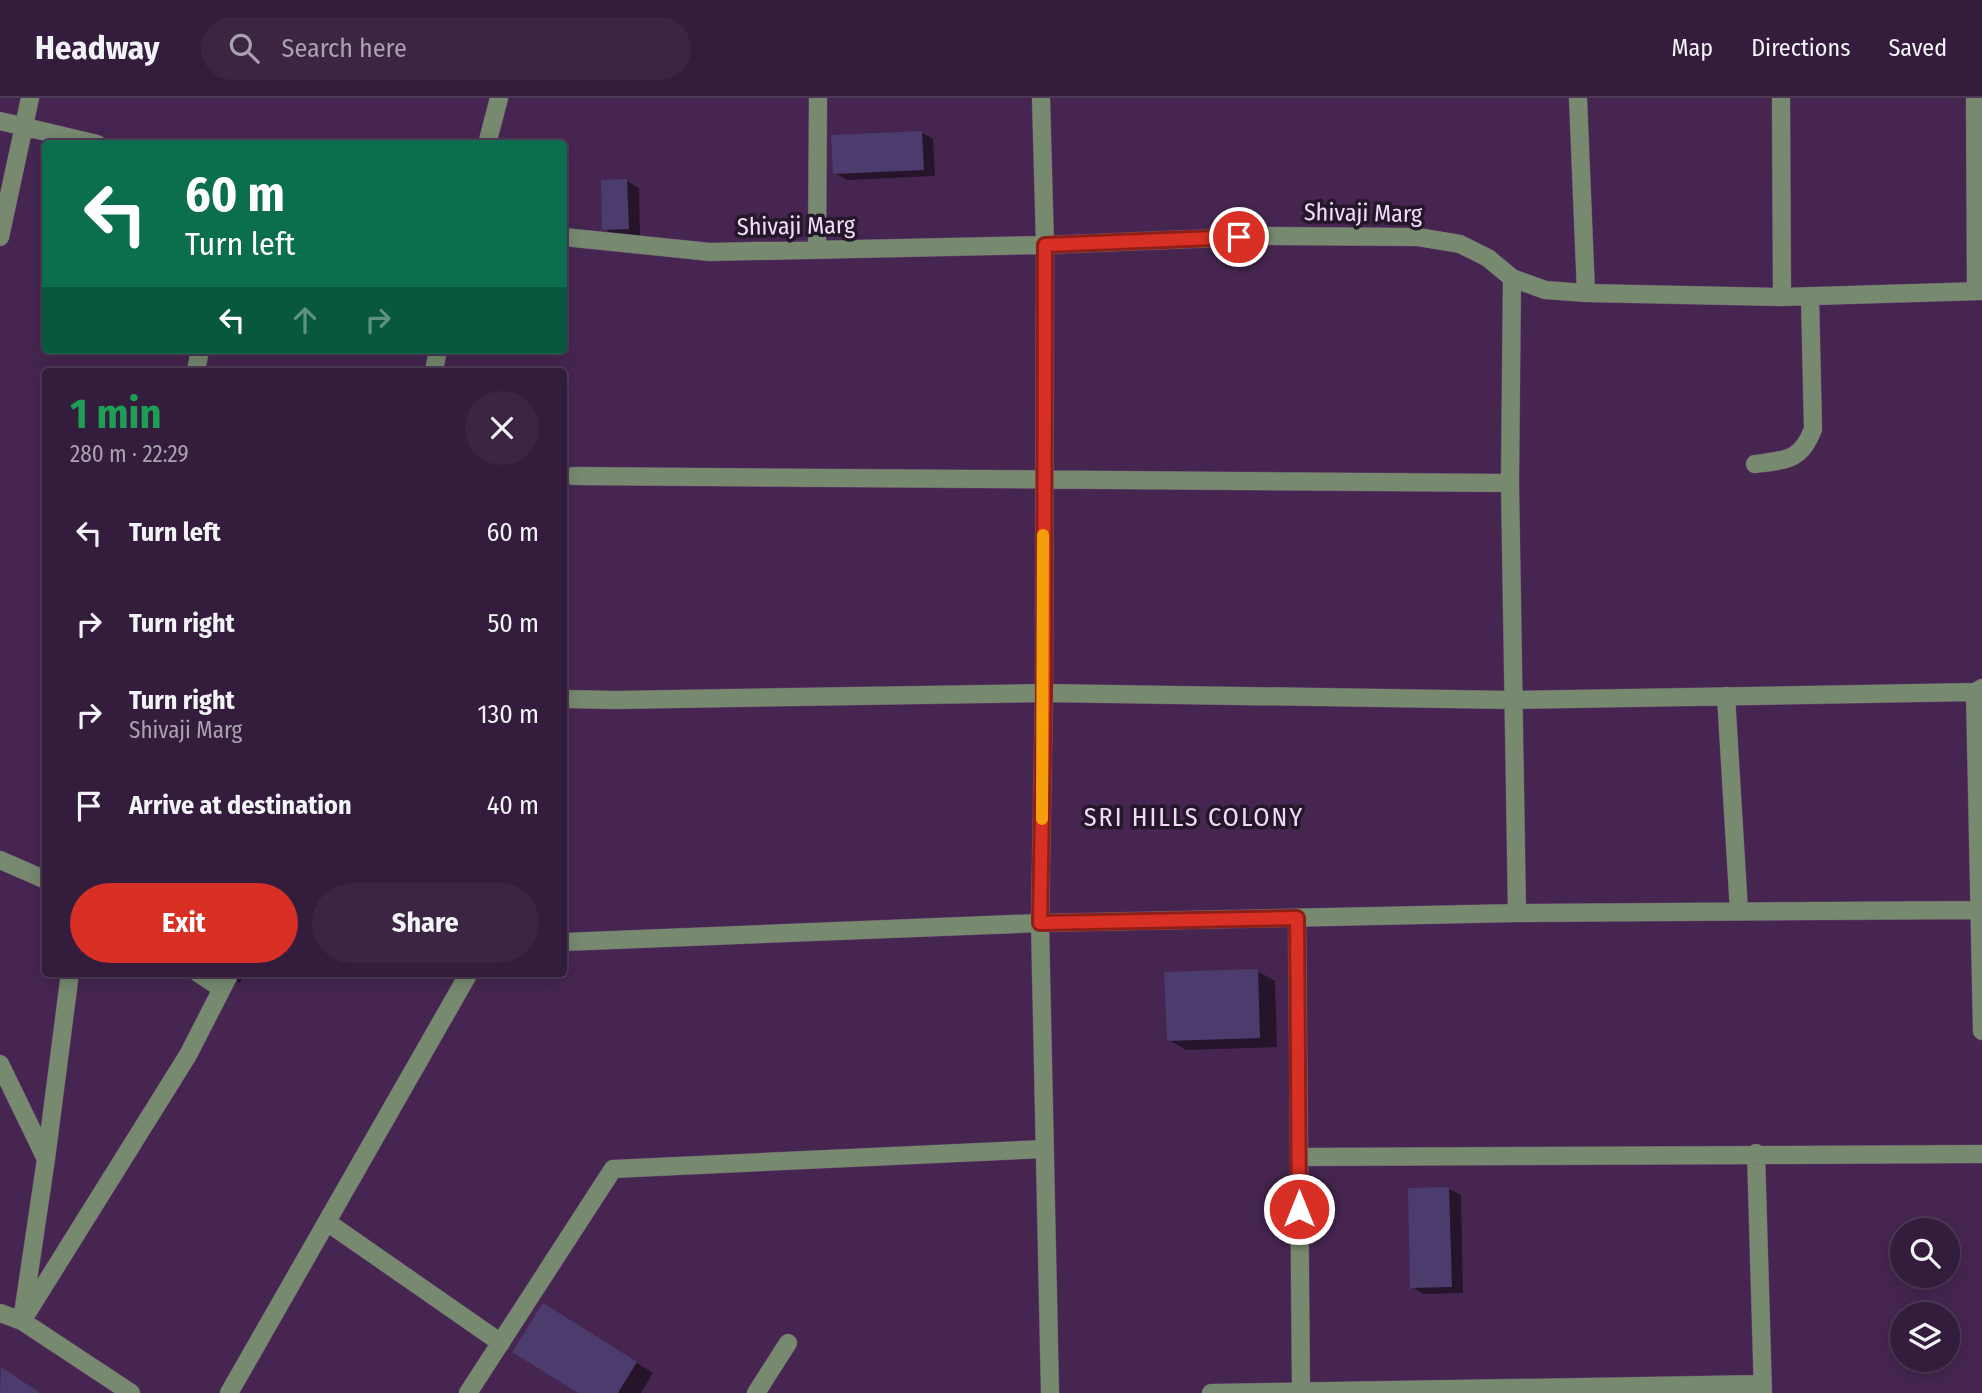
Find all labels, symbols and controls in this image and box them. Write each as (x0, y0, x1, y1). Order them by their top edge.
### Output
search box (201, 17, 691, 80)
text: Headway (35, 28, 159, 68)
icon: search (225, 29, 263, 67)
text: Search here (281, 33, 407, 64)
text: Map (1672, 34, 1713, 62)
text: Directions (1751, 34, 1850, 62)
text: Saved (1888, 34, 1947, 62)
text: 60 m (185, 165, 285, 224)
icon: left (70, 168, 161, 259)
street label: Shivaji Marg (1304, 198, 1423, 228)
pin (1209, 207, 1269, 267)
street label: Shivaji Marg (737, 211, 856, 241)
icon: arrive (1220, 218, 1258, 256)
text: Turn left (185, 225, 295, 263)
icon: left (213, 301, 251, 339)
icon: ahead (286, 301, 324, 339)
icon: right (359, 301, 397, 339)
text: 1 min (70, 389, 161, 439)
button: close (465, 391, 539, 465)
text: 280 m · 22:29 (70, 440, 189, 468)
icon: left (70, 514, 108, 552)
text: Turn left (129, 517, 221, 548)
text: 60 m (486, 517, 539, 548)
icon: right (70, 605, 108, 643)
text: Turn right (129, 608, 235, 639)
text: 50 m (487, 608, 539, 639)
text: Turn right (129, 685, 235, 716)
icon: right (70, 696, 108, 734)
text: 130 m (477, 699, 539, 730)
text: Shivaji Marg (129, 716, 242, 744)
icon: arrive (70, 787, 108, 825)
text: Arrive at destination (129, 790, 352, 821)
text: 40 m (487, 790, 539, 821)
district label: SRI HILLS COLONY (1084, 802, 1304, 833)
button: Exit (70, 883, 298, 963)
button: Share (312, 883, 539, 963)
position arrow (1262, 1172, 1336, 1246)
map controls (1890, 1218, 1960, 1372)
button: search (1890, 1218, 1960, 1288)
button: layers (1890, 1302, 1960, 1372)

